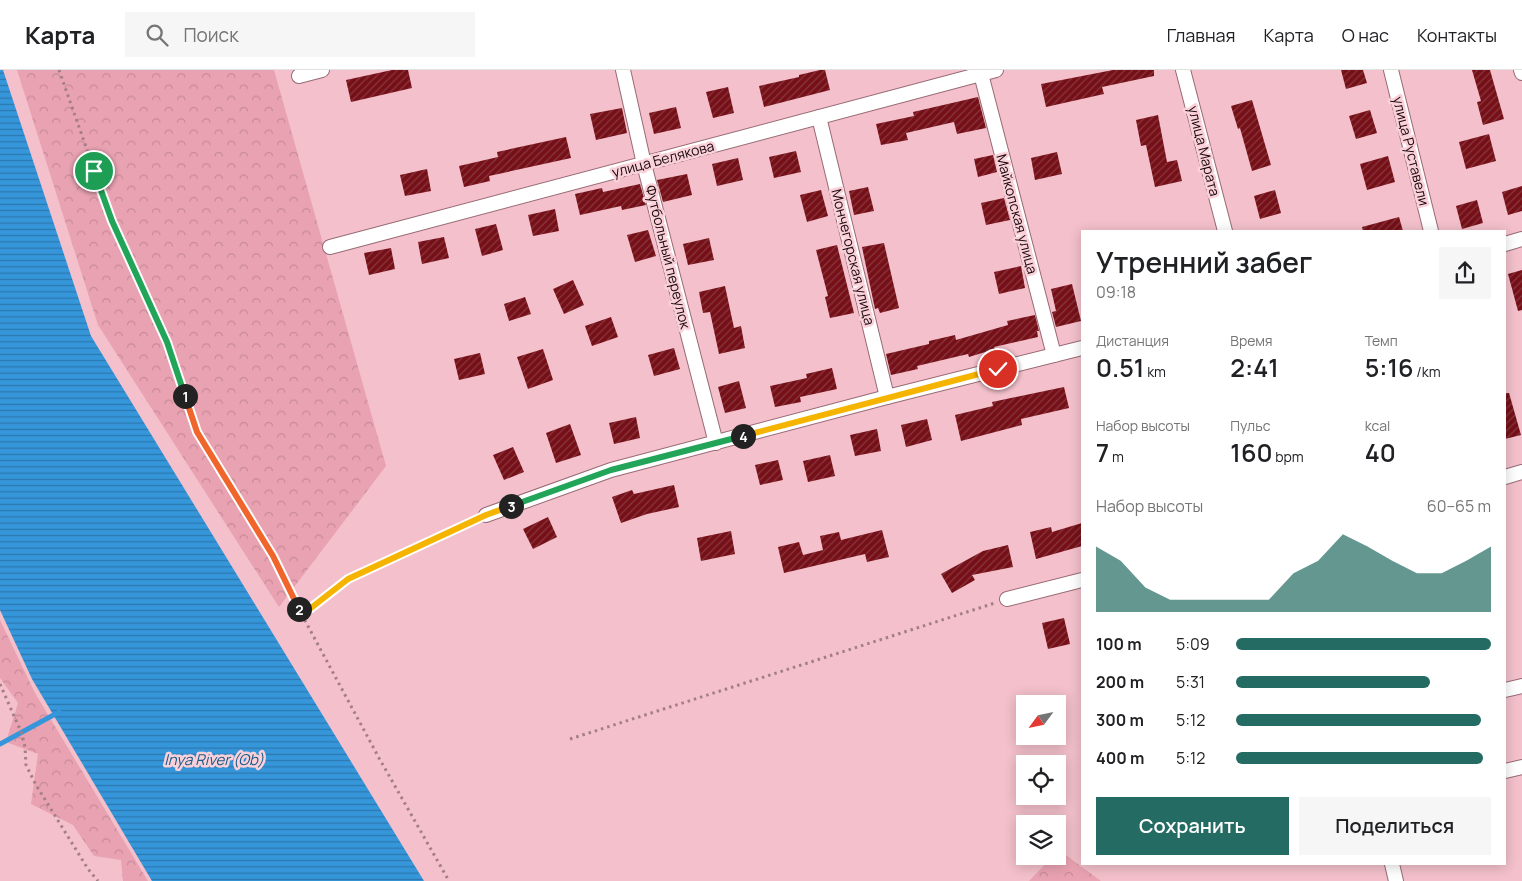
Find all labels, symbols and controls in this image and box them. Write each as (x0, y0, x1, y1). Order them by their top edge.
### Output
search box (125, 12, 475, 57)
text: Карта (25, 18, 95, 51)
icon: search (143, 21, 171, 49)
text: Поиск (183, 22, 239, 48)
text: Главная (1167, 23, 1236, 47)
text: Карта (1264, 23, 1314, 47)
text: О нас (1342, 23, 1389, 47)
text: Контакты (1417, 23, 1497, 47)
street label: улица Руставели (1389, 94, 1434, 207)
street label: улица Марата (1184, 104, 1225, 198)
street label: улица Белякова (610, 136, 716, 181)
pin (73, 150, 115, 192)
street label: Майкопская улица (992, 152, 1043, 276)
icon: arrive (80, 157, 108, 185)
street label: Футбольный переулок (641, 183, 696, 332)
street label: Мончегорская улица (827, 187, 880, 327)
text: Утренний забег (1096, 243, 1312, 281)
button: share (1439, 247, 1491, 299)
text: 09:18 (1096, 281, 1136, 303)
text: Дистанция (1096, 331, 1169, 350)
text: Время (1230, 331, 1273, 350)
text: Темп (1365, 331, 1398, 350)
pin (977, 348, 1019, 390)
text: 0.51 (1096, 350, 1144, 385)
text: 2:41 (1230, 350, 1279, 385)
text: 5:16 (1365, 350, 1414, 385)
icon: check (984, 355, 1012, 383)
text: km (1144, 362, 1166, 381)
text: /km (1414, 362, 1441, 381)
pin: 1 (172, 384, 198, 408)
text: 1 (182, 387, 189, 406)
text: Набор высоты (1096, 416, 1190, 435)
text: Пульс (1230, 416, 1270, 435)
text: kcal (1365, 416, 1390, 435)
pin: 4 (730, 424, 756, 448)
text: 4 (739, 427, 748, 446)
text: 7 (1096, 435, 1109, 470)
text: 160 (1230, 435, 1272, 470)
text: 40 (1365, 435, 1396, 470)
text: m (1109, 447, 1124, 466)
text: bpm (1272, 447, 1304, 466)
pin: 3 (498, 494, 524, 518)
text: Набор высоты (1096, 495, 1203, 517)
text: 60–65 m (1427, 495, 1491, 517)
text: 3 (507, 497, 516, 516)
pin: 2 (286, 596, 312, 622)
text: 2 (295, 600, 304, 619)
text: 100 m (1096, 633, 1142, 655)
text: 5:09 (1176, 633, 1210, 655)
text: 200 m (1096, 671, 1144, 693)
text: 5:31 (1176, 671, 1205, 693)
north arrow (1016, 695, 1066, 745)
map controls (1016, 695, 1066, 865)
text: 300 m (1096, 709, 1144, 731)
text: 5:12 (1176, 709, 1205, 731)
text: 400 m (1096, 747, 1144, 769)
text: 5:12 (1176, 747, 1205, 769)
water label: Inya River (Ob) (164, 749, 264, 770)
button: locate (1016, 755, 1066, 805)
button: Сохранить (1096, 797, 1289, 855)
button: Поделиться (1299, 797, 1491, 855)
button: layers (1016, 815, 1066, 865)

